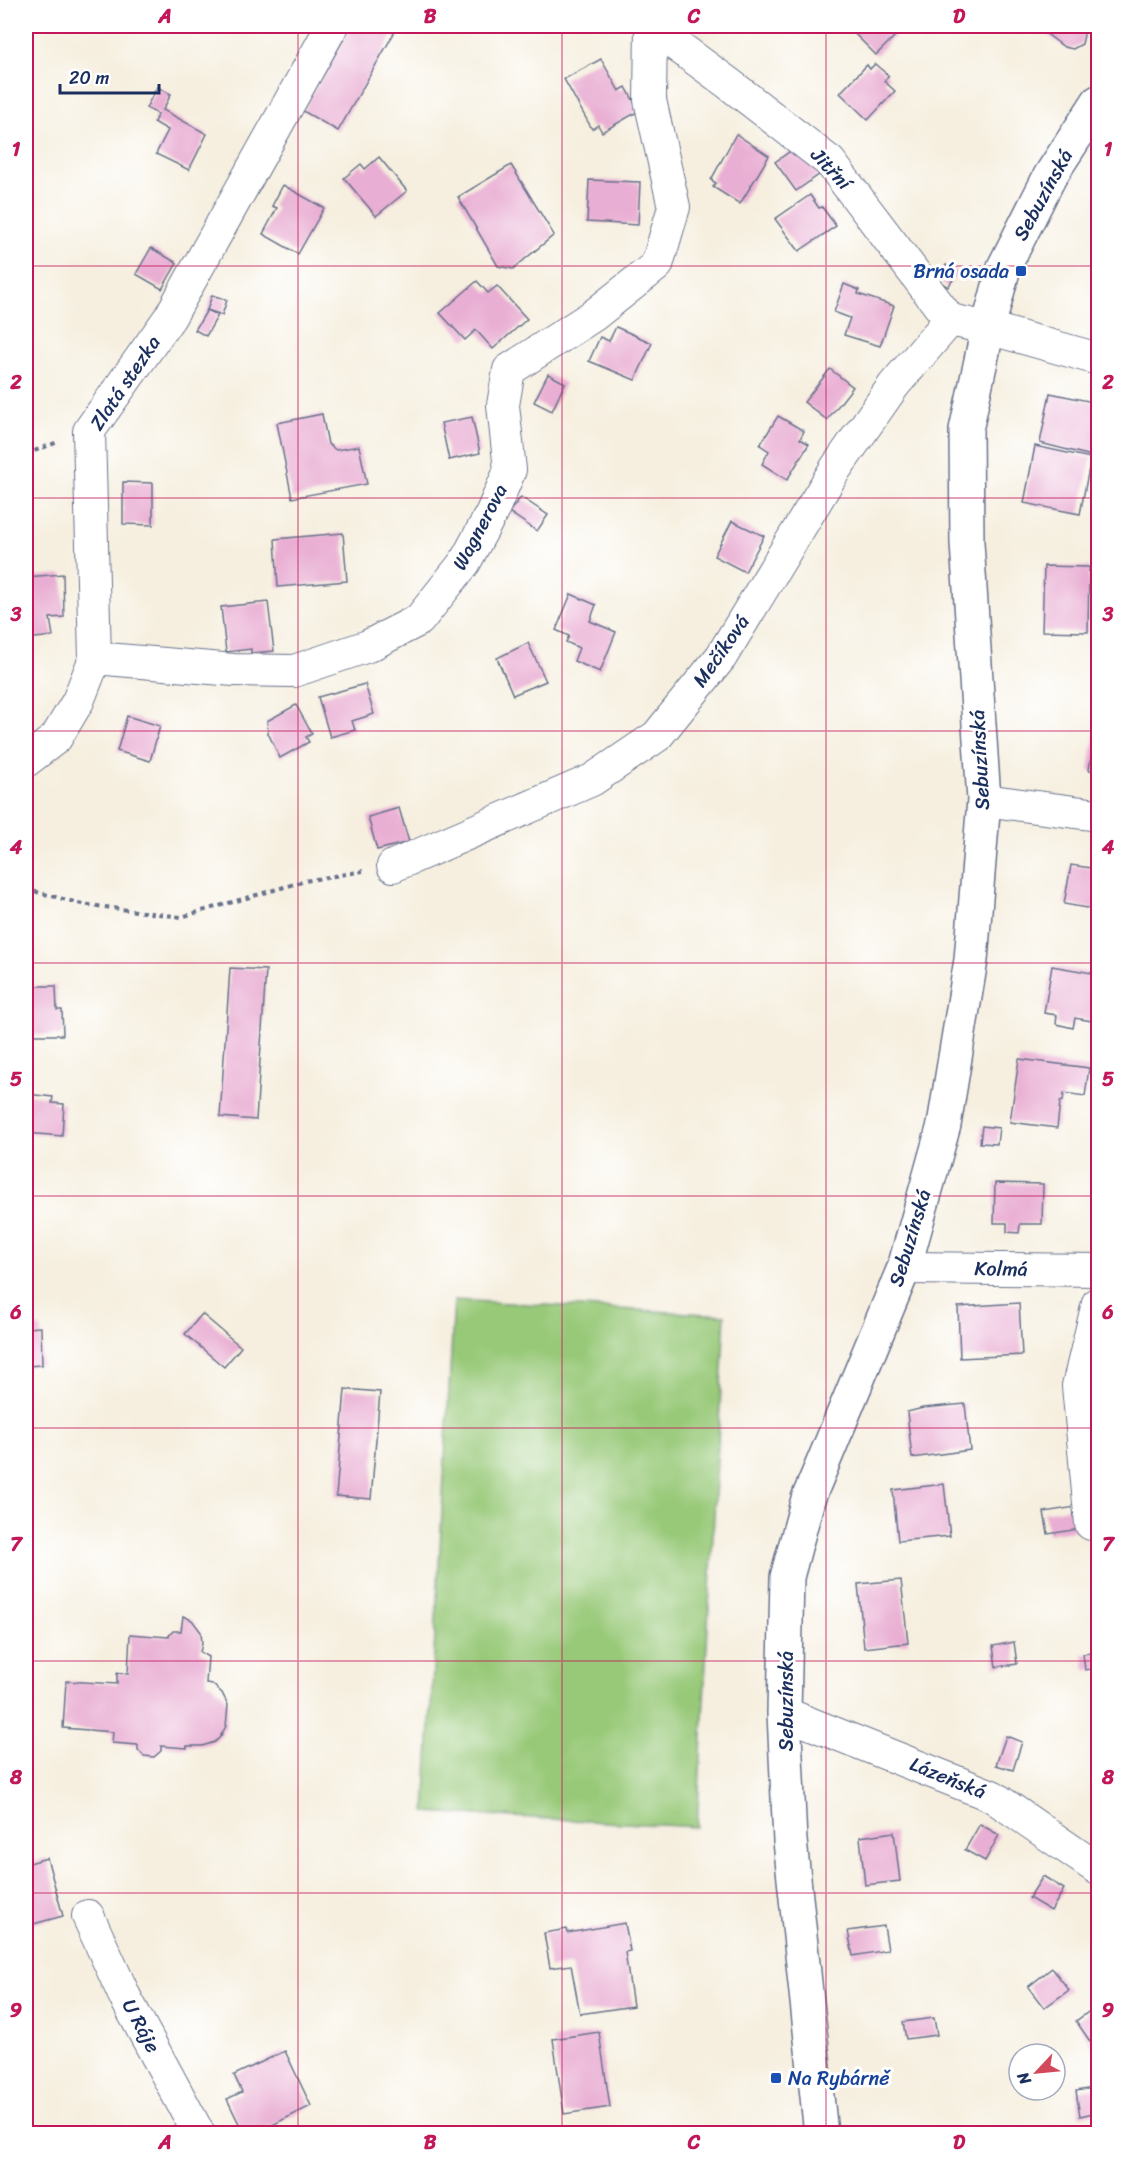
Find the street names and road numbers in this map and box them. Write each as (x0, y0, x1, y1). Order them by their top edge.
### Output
street label: Jitřní (801, 139, 862, 200)
street label: Sebuzínská (1003, 143, 1083, 247)
street label: Zlatá stezka (80, 328, 170, 438)
street label: Wagnerova (442, 477, 518, 577)
street label: Mečíková (683, 607, 759, 695)
street label: Sebuzínská (960, 709, 1000, 811)
street label: Sebuzínská (879, 1185, 941, 1291)
street label: Kolmá (974, 1251, 1028, 1287)
street label: Sebuzínská (769, 1651, 804, 1751)
street label: Lázeňská (904, 1747, 992, 1809)
street label: U Ráje (112, 1992, 170, 2060)

